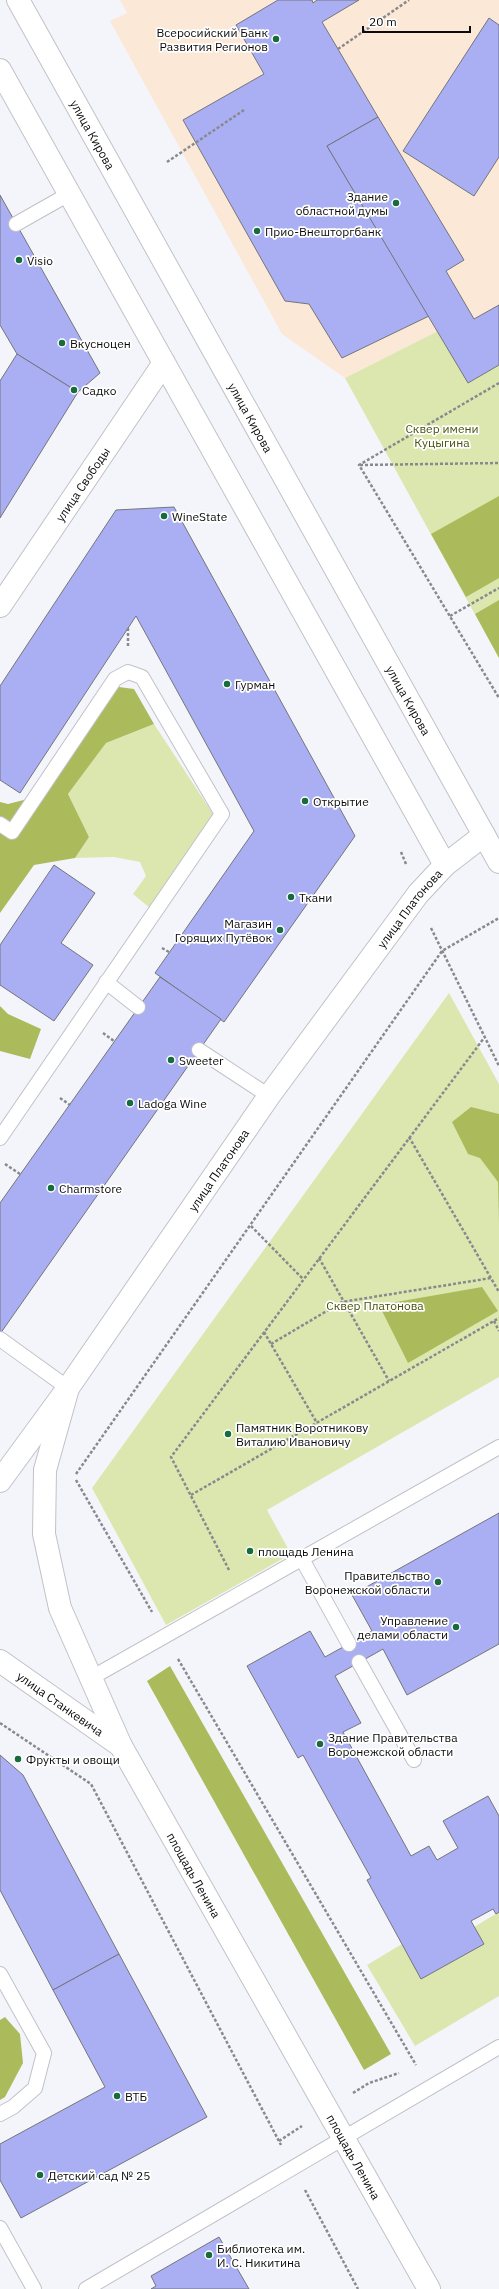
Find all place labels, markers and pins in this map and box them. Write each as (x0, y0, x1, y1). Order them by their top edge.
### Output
place label: Всеросийский Банк Развития Регионов (157, 25, 268, 54)
marker: Всеросийский Банк Развития Регионов (271, 34, 281, 44)
place label: Здание областной думы (296, 189, 388, 218)
marker: Здание областной думы (391, 198, 401, 208)
place label: Прио-Внешторгбанк (265, 224, 382, 239)
marker: Прио-Внешторгбанк (252, 226, 262, 236)
place label: Visio (27, 253, 53, 268)
marker: Visio (14, 255, 24, 265)
place label: Вкусноцен (70, 336, 131, 351)
marker: Вкусноцен (57, 338, 67, 348)
place label: Садко (82, 383, 117, 398)
marker: Садко (69, 385, 79, 395)
place label: WineState (172, 509, 228, 524)
marker: WineState (159, 511, 169, 521)
place label: Гурман (235, 677, 275, 692)
marker: Гурман (222, 679, 232, 689)
place label: Открытие (313, 794, 369, 809)
marker: Открытие (300, 796, 310, 806)
place label: Ткани (299, 890, 332, 905)
marker: Ткани (286, 892, 296, 902)
place label: Магазин Горящих Путёвок (175, 916, 272, 945)
marker: Магазин Горящих Путёвок (275, 925, 285, 935)
place label: Sweeter (179, 1053, 224, 1068)
marker: Sweeter (166, 1055, 176, 1065)
place label: Ladoga Wine (138, 1096, 207, 1111)
marker: Ladoga Wine (125, 1098, 135, 1108)
place label: Charmstore (59, 1181, 123, 1196)
marker: Charmstore (46, 1183, 56, 1193)
place label: Памятник Воротникову Виталию Ивановичу (236, 1420, 368, 1449)
marker: Памятник Воротникову Виталию Ивановичу (223, 1429, 233, 1439)
place label: площадь Ленина (258, 1544, 354, 1559)
marker: площадь Ленина (245, 1546, 255, 1556)
place label: Правительство Воронежской области (305, 1568, 430, 1597)
marker: Правительство Воронежской области (433, 1577, 443, 1587)
place label: Управление делами области (357, 1613, 448, 1642)
marker: Управление делами области (451, 1622, 461, 1632)
place label: Здание Правительства Воронежской области (328, 1730, 458, 1759)
marker: Здание Правительства Воронежской области (315, 1739, 325, 1749)
place label: Фрукты и овощи (26, 1752, 120, 1767)
marker: Фрукты и овощи (13, 1754, 23, 1764)
place label: ВТБ (125, 2089, 147, 2104)
marker: ВТБ (112, 2091, 122, 2101)
place label: Детский сад № 25 (48, 2168, 150, 2183)
marker: Детский сад № 25 (35, 2170, 45, 2180)
place label: Библиотека им. И. С. Никитина (217, 2241, 305, 2270)
marker: Библиотека им. И. С. Никитина (204, 2250, 214, 2260)

